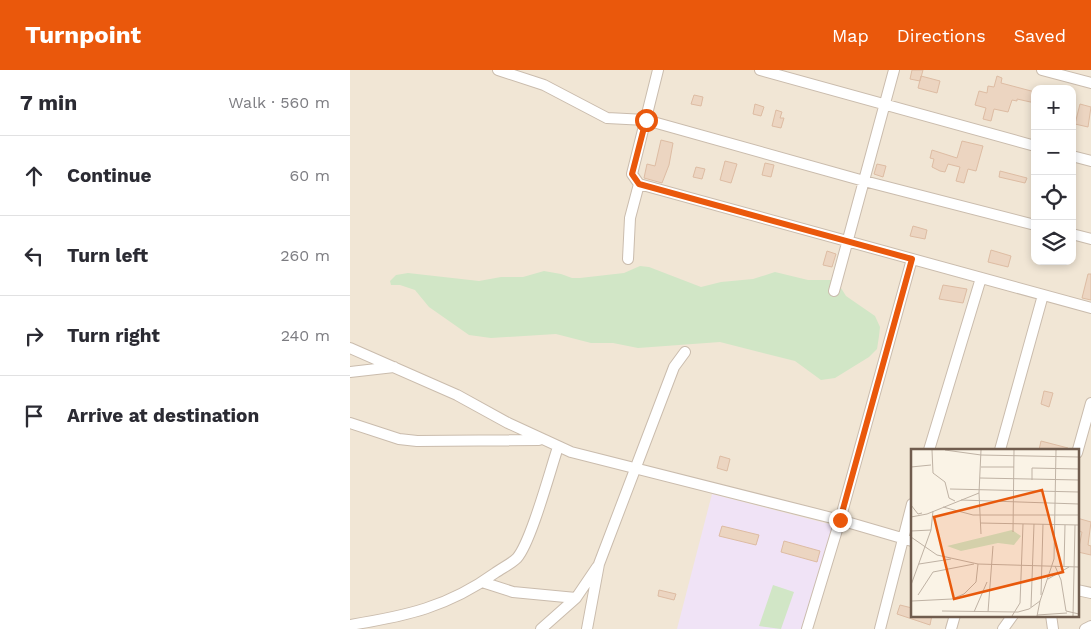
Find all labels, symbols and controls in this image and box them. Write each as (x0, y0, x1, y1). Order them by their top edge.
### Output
text: Turnpoint (25, 21, 141, 49)
text: Map (832, 25, 869, 46)
text: Directions (897, 25, 986, 46)
text: Saved (1014, 25, 1066, 46)
map controls (1031, 85, 1076, 265)
button: + (1031, 85, 1076, 130)
text: 7 min (20, 90, 77, 115)
text: Walk · 560 m (228, 93, 330, 112)
route start (635, 109, 658, 132)
button: − (1031, 130, 1076, 175)
icon: ahead (20, 162, 48, 190)
text: Continue (67, 164, 151, 187)
text: 60 m (290, 166, 330, 185)
button: locate (1031, 175, 1076, 220)
button: layers (1031, 220, 1076, 265)
icon: left (20, 242, 48, 270)
text: Turn left (67, 244, 148, 267)
text: 260 m (280, 246, 330, 265)
icon: right (20, 322, 48, 350)
text: Turn right (67, 324, 160, 347)
text: 240 m (281, 326, 330, 345)
icon: arrive (20, 402, 48, 430)
text: Arrive at destination (67, 404, 259, 427)
inset map (911, 449, 1078, 616)
route end (829, 509, 852, 532)

